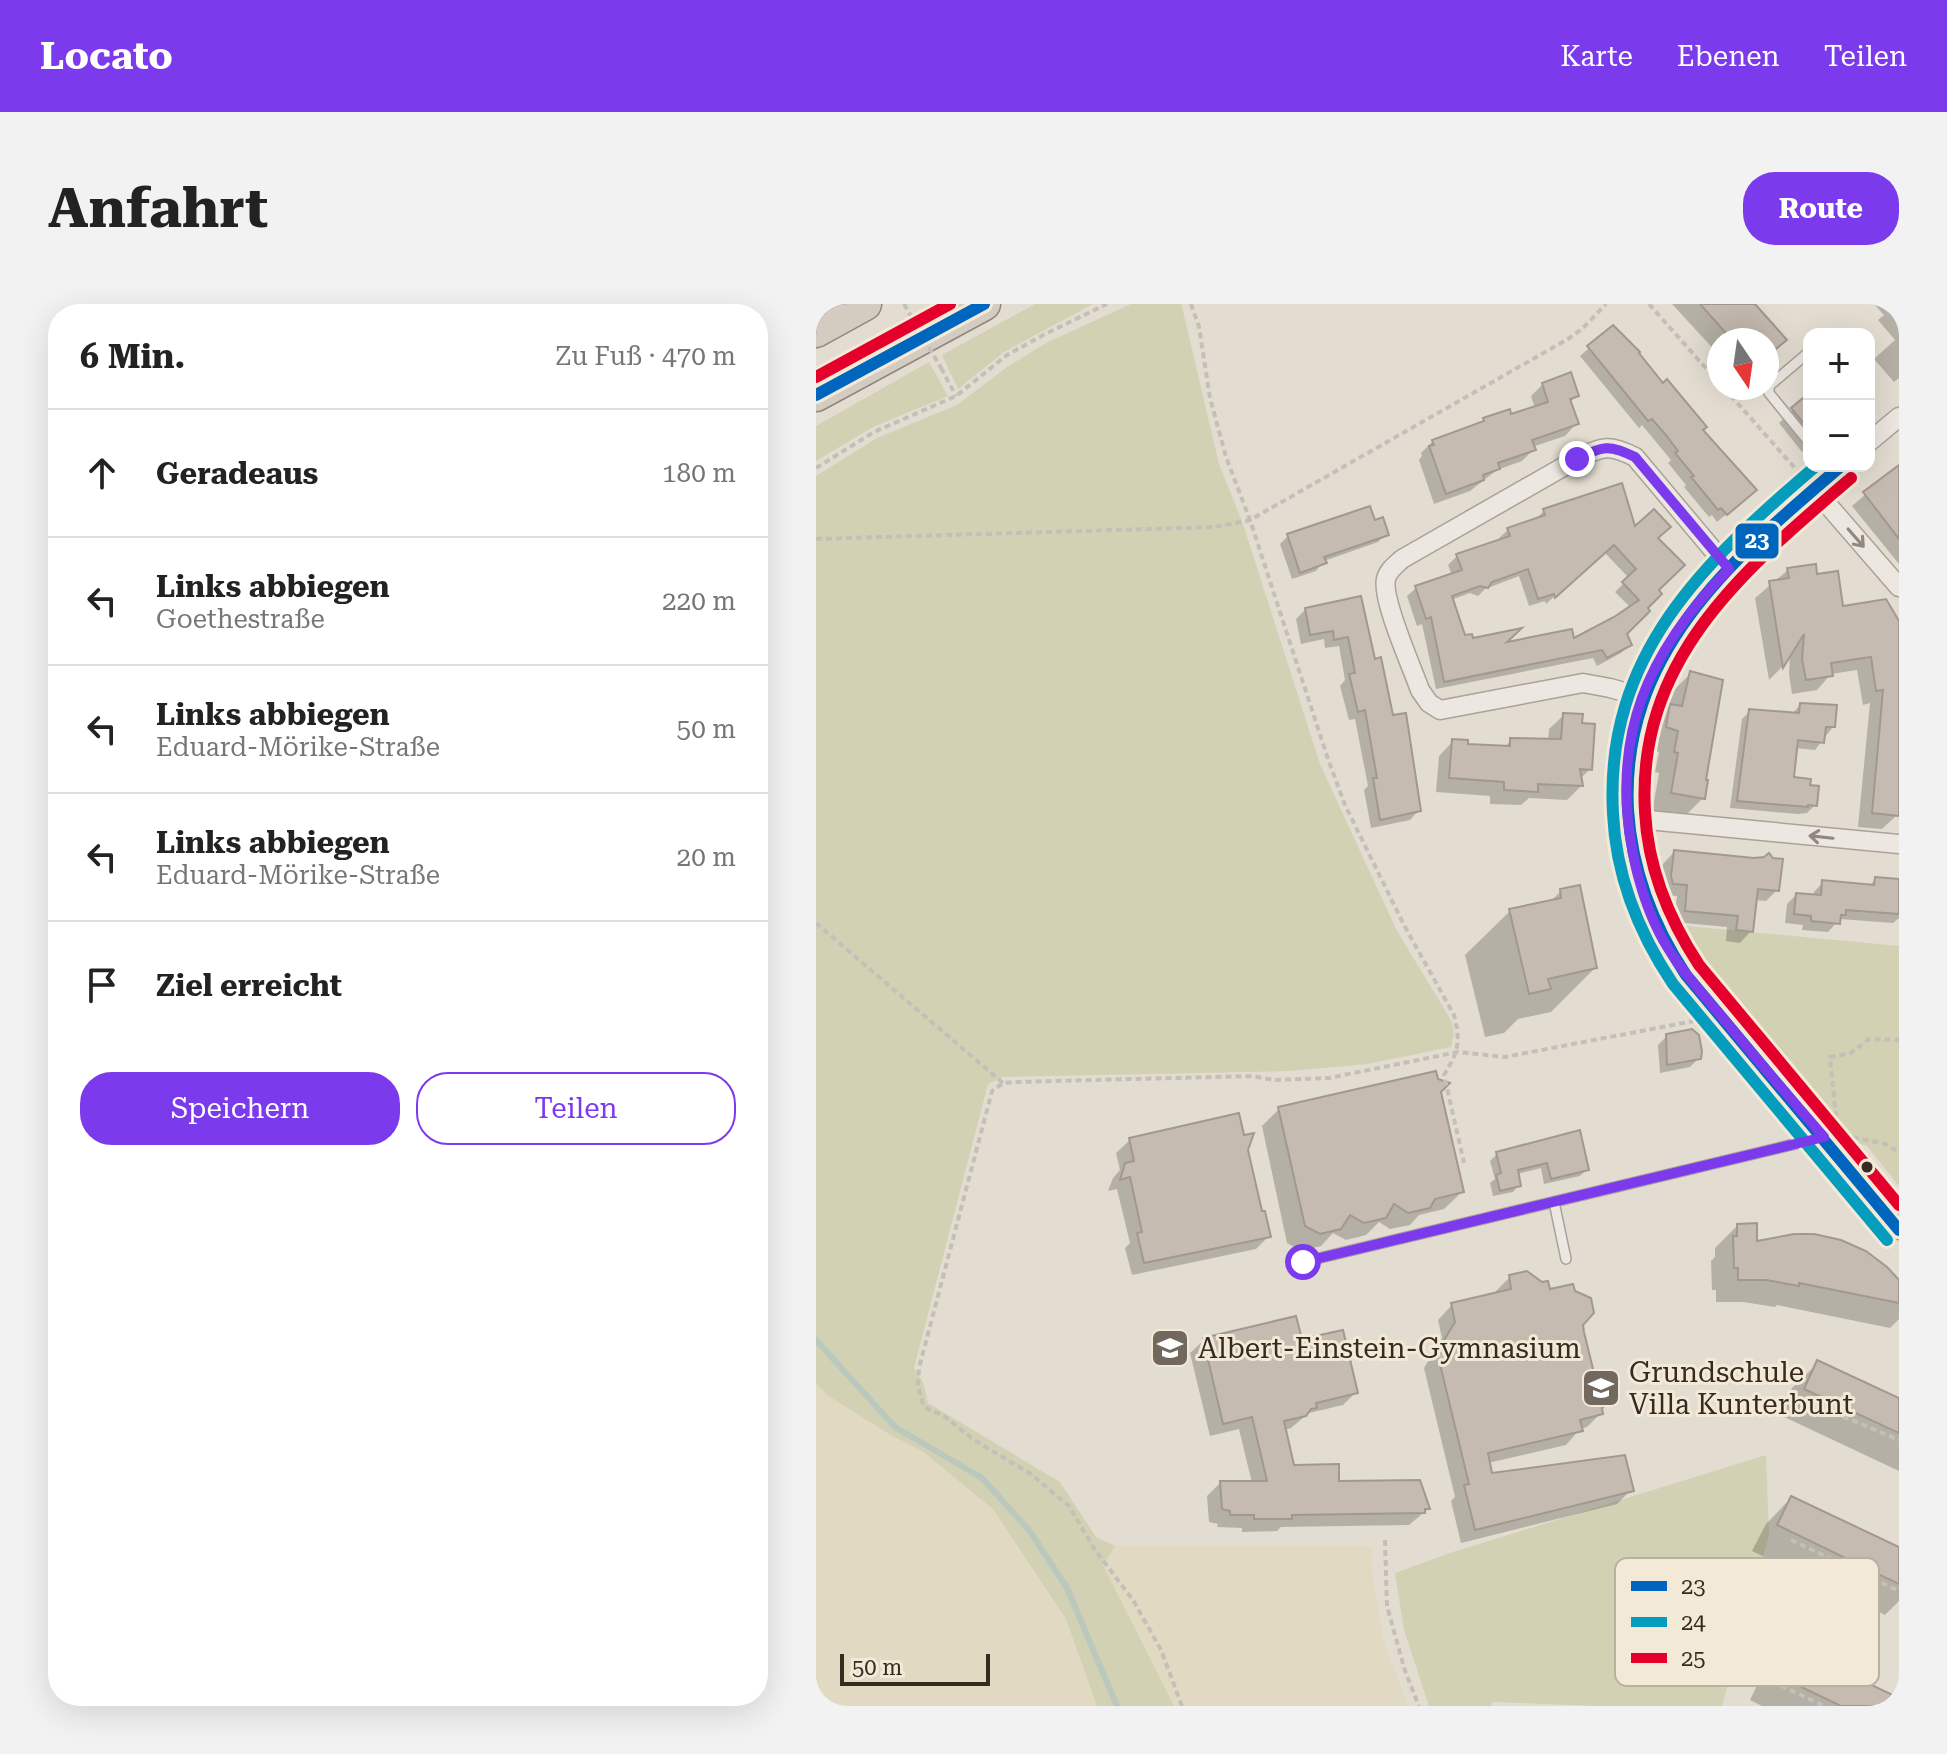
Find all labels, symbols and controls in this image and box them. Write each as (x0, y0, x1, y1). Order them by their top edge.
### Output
text: Locato (40, 34, 173, 78)
text: Karte (1560, 40, 1633, 73)
text: Ebenen (1677, 40, 1780, 73)
text: Teilen (1824, 40, 1907, 73)
button: Route (1743, 172, 1899, 245)
text: Anfahrt (48, 175, 268, 241)
north arrow (1707, 328, 1779, 400)
map controls (1803, 328, 1875, 472)
button: + (1803, 328, 1875, 400)
text: 6 Min. (80, 336, 185, 376)
text: Zu Fuß · 470 m (555, 341, 736, 371)
button: − (1803, 400, 1875, 472)
route end (1559, 441, 1595, 477)
icon: ahead (80, 451, 124, 495)
text: Geradeaus (156, 456, 318, 491)
text: 180 m (662, 458, 736, 488)
line badge: 23 (1734, 522, 1780, 560)
one-way arrow (1847, 527, 1865, 547)
text: 23 (1745, 528, 1769, 553)
text: Links abbiegen (156, 569, 390, 604)
icon: left (80, 579, 124, 623)
text: 220 m (662, 586, 736, 616)
text: Goethestraße (156, 604, 325, 634)
text: Links abbiegen (156, 697, 390, 732)
icon: left (80, 707, 124, 751)
text: 50 m (677, 714, 736, 744)
text: Eduard-Mörike-Straße (156, 732, 440, 762)
text: Links abbiegen (156, 825, 390, 860)
one-way arrow (1808, 829, 1835, 844)
icon: left (80, 835, 124, 879)
text: 20 m (677, 842, 736, 872)
text: Eduard-Mörike-Straße (156, 860, 440, 890)
icon: arrive (80, 963, 124, 1007)
text: Ziel erreicht (156, 968, 342, 1003)
button: Speichern (80, 1072, 400, 1145)
button: Teilen (416, 1072, 736, 1145)
unlabelled marker (1859, 1159, 1875, 1175)
route start (1285, 1244, 1321, 1280)
school or university icon: Albert-Einstein-Gymnasium (1149, 1327, 1191, 1369)
place label: Albert-Einstein-Gymnasium (1198, 1332, 1581, 1365)
place label: Grundschule Villa Kunterbunt (1629, 1356, 1853, 1421)
school or university icon: Grundschule Villa Kunterbunt (1580, 1367, 1622, 1409)
legend (1615, 1558, 1879, 1686)
text: 23 (1681, 1574, 1706, 1599)
text: 24 (1681, 1610, 1706, 1635)
text: 25 (1681, 1646, 1706, 1671)
scale bar (840, 1650, 990, 1686)
text: 50 m (852, 1655, 902, 1680)

